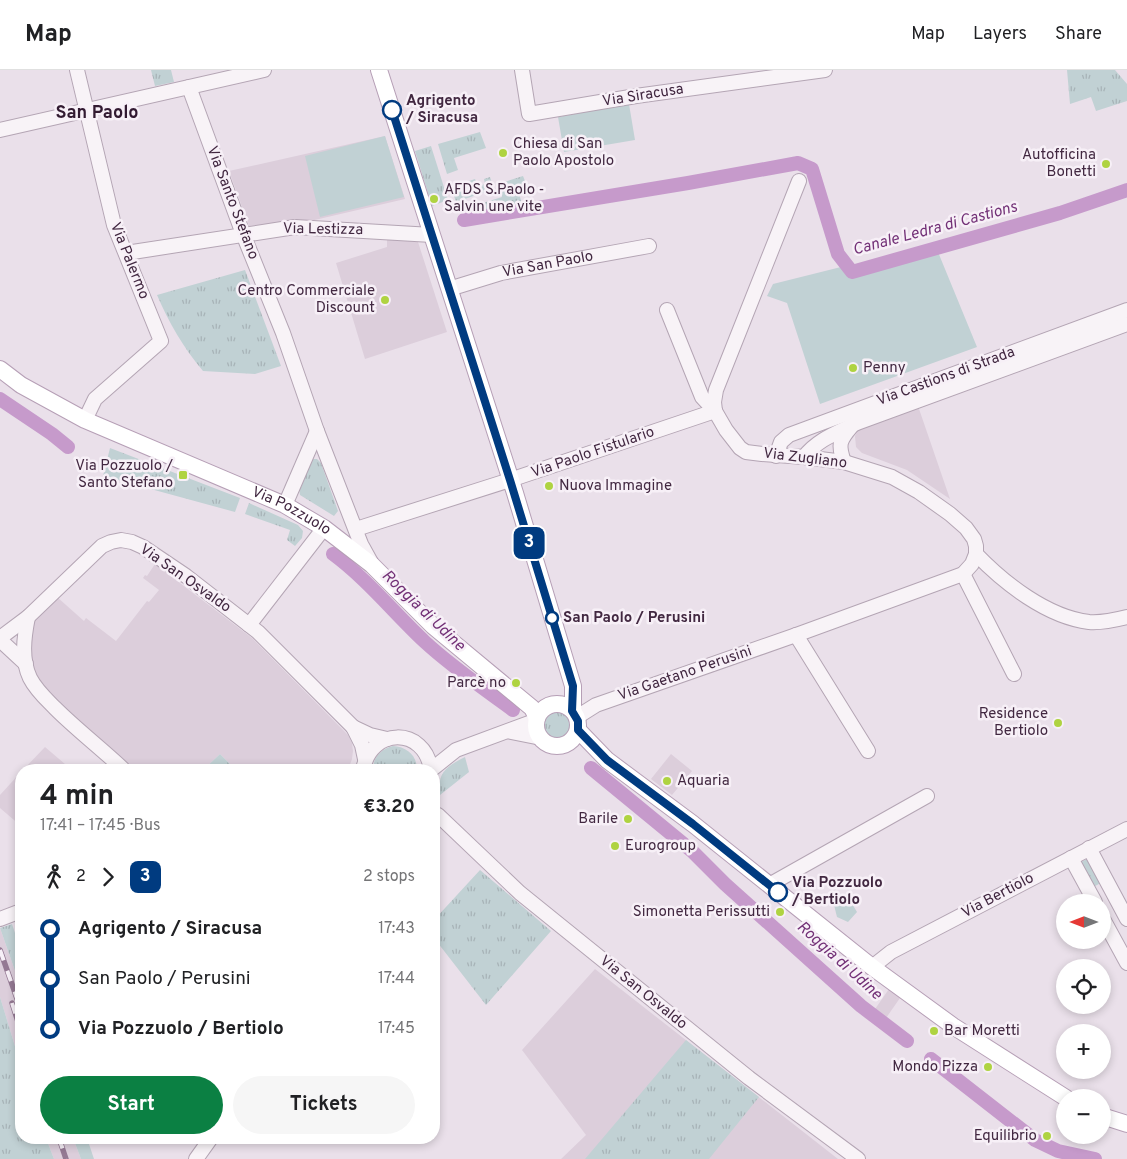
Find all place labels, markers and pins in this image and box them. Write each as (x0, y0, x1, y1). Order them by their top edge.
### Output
place label: Agrigento / Siracusa (405, 92, 478, 128)
marker: Agrigento / Siracusa (382, 100, 402, 120)
place label: Chiesa di San Paolo Apostolo (513, 135, 614, 171)
place label: Autofficina Bonetti (1022, 146, 1096, 182)
marker: Chiesa di San Paolo Apostolo (497, 147, 509, 159)
marker: Autofficina Bonetti (1100, 158, 1112, 170)
place label: AFDS S.Paolo - Salvin une vite (444, 181, 545, 217)
marker: AFDS S.Paolo - Salvin une vite (428, 193, 440, 205)
place label: Centro Commerciale Discount (238, 282, 375, 318)
marker: Centro Commerciale Discount (379, 294, 391, 306)
place label: Penny (863, 359, 906, 378)
marker: Penny (847, 362, 859, 374)
place label: Via Pozzuolo / Santo Stefano (75, 457, 174, 493)
marker: Via Pozzuolo / Santo Stefano (177, 469, 189, 481)
place label: Nuova Immagine (559, 477, 672, 496)
marker: Nuova Immagine (543, 480, 555, 492)
place label: San Paolo / Perusini (563, 609, 705, 628)
marker: San Paolo / Perusini (545, 611, 559, 625)
place label: Parcè no (447, 674, 506, 693)
marker: Parcè no (510, 677, 522, 689)
place label: Residence Bertiolo (979, 705, 1048, 741)
marker: Residence Bertiolo (1052, 717, 1064, 729)
place label: Aquaria (677, 772, 730, 791)
marker: Aquaria (661, 775, 673, 787)
place label: Barile (578, 810, 618, 829)
marker: Barile (622, 813, 634, 825)
place label: Eurogroup (625, 837, 696, 856)
marker: Eurogroup (609, 840, 621, 852)
place label: Via Pozzuolo / Bertiolo (791, 874, 883, 910)
marker: Via Pozzuolo / Bertiolo (768, 882, 788, 902)
place label: Simonetta Perissutti (633, 903, 770, 922)
marker: Simonetta Perissutti (774, 906, 786, 918)
place label: Bar Moretti (944, 1022, 1020, 1041)
marker: Bar Moretti (928, 1025, 940, 1037)
place label: Mondo Pizza (892, 1058, 978, 1077)
marker: Mondo Pizza (982, 1061, 994, 1073)
place label: Equilibrio (974, 1127, 1037, 1146)
marker: Equilibrio (1041, 1130, 1053, 1142)

